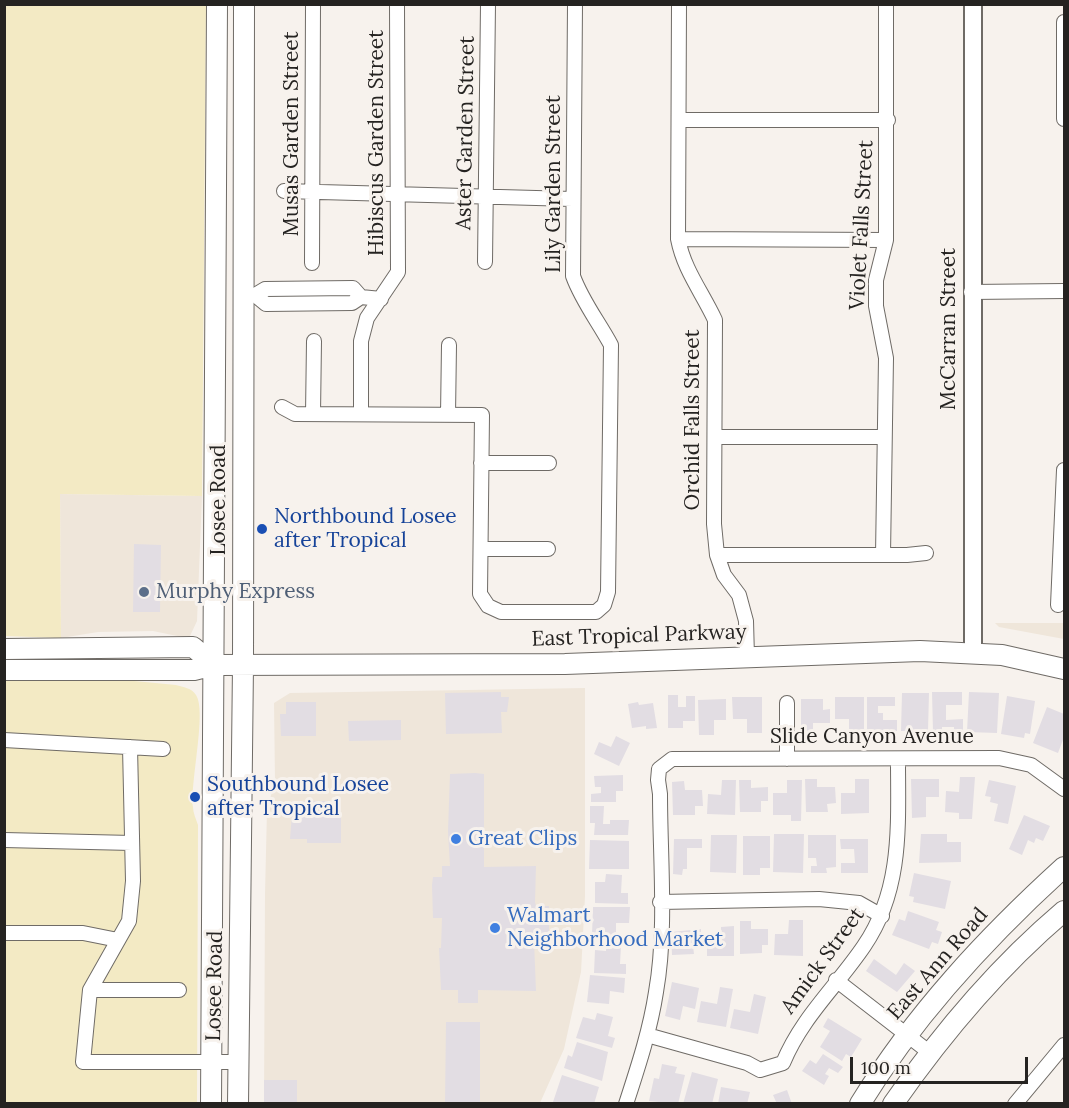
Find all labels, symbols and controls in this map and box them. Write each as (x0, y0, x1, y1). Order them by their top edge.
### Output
street label: Hibiscus Garden Street (364, 30, 390, 256)
street label: Musas Garden Street (279, 31, 305, 237)
street label: Aster Garden Street (452, 36, 480, 230)
street label: Lily Garden Street (541, 95, 567, 273)
street label: Violet Falls Street (845, 140, 879, 310)
street label: McCarran Street (936, 248, 962, 410)
street label: Orchid Falls Street (680, 329, 706, 511)
street label: Losee Road (206, 444, 232, 556)
place label: Northbound Losee after Tropical (274, 504, 457, 554)
marker: Northbound Losee after Tropical (255, 522, 269, 536)
place label: Murphy Express (156, 579, 315, 605)
marker: Murphy Express (137, 585, 151, 599)
street label: East Tropical Parkway (531, 620, 747, 652)
street label: Slide Canyon Avenue (770, 724, 974, 750)
place label: Southbound Losee after Tropical (207, 772, 389, 822)
marker: Southbound Losee after Tropical (188, 790, 202, 804)
place label: Great Clips (468, 826, 577, 852)
marker: Great Clips (449, 832, 463, 846)
place label: Walmart Neighborhood Market (507, 903, 723, 953)
street label: Amick Street (776, 903, 870, 1019)
street label: East Ann Road (883, 903, 993, 1025)
marker: Walmart Neighborhood Market (488, 921, 502, 935)
street label: Losee Road (201, 930, 229, 1042)
scale bar (853, 1045, 1032, 1083)
text: 100 m (861, 1056, 911, 1079)

